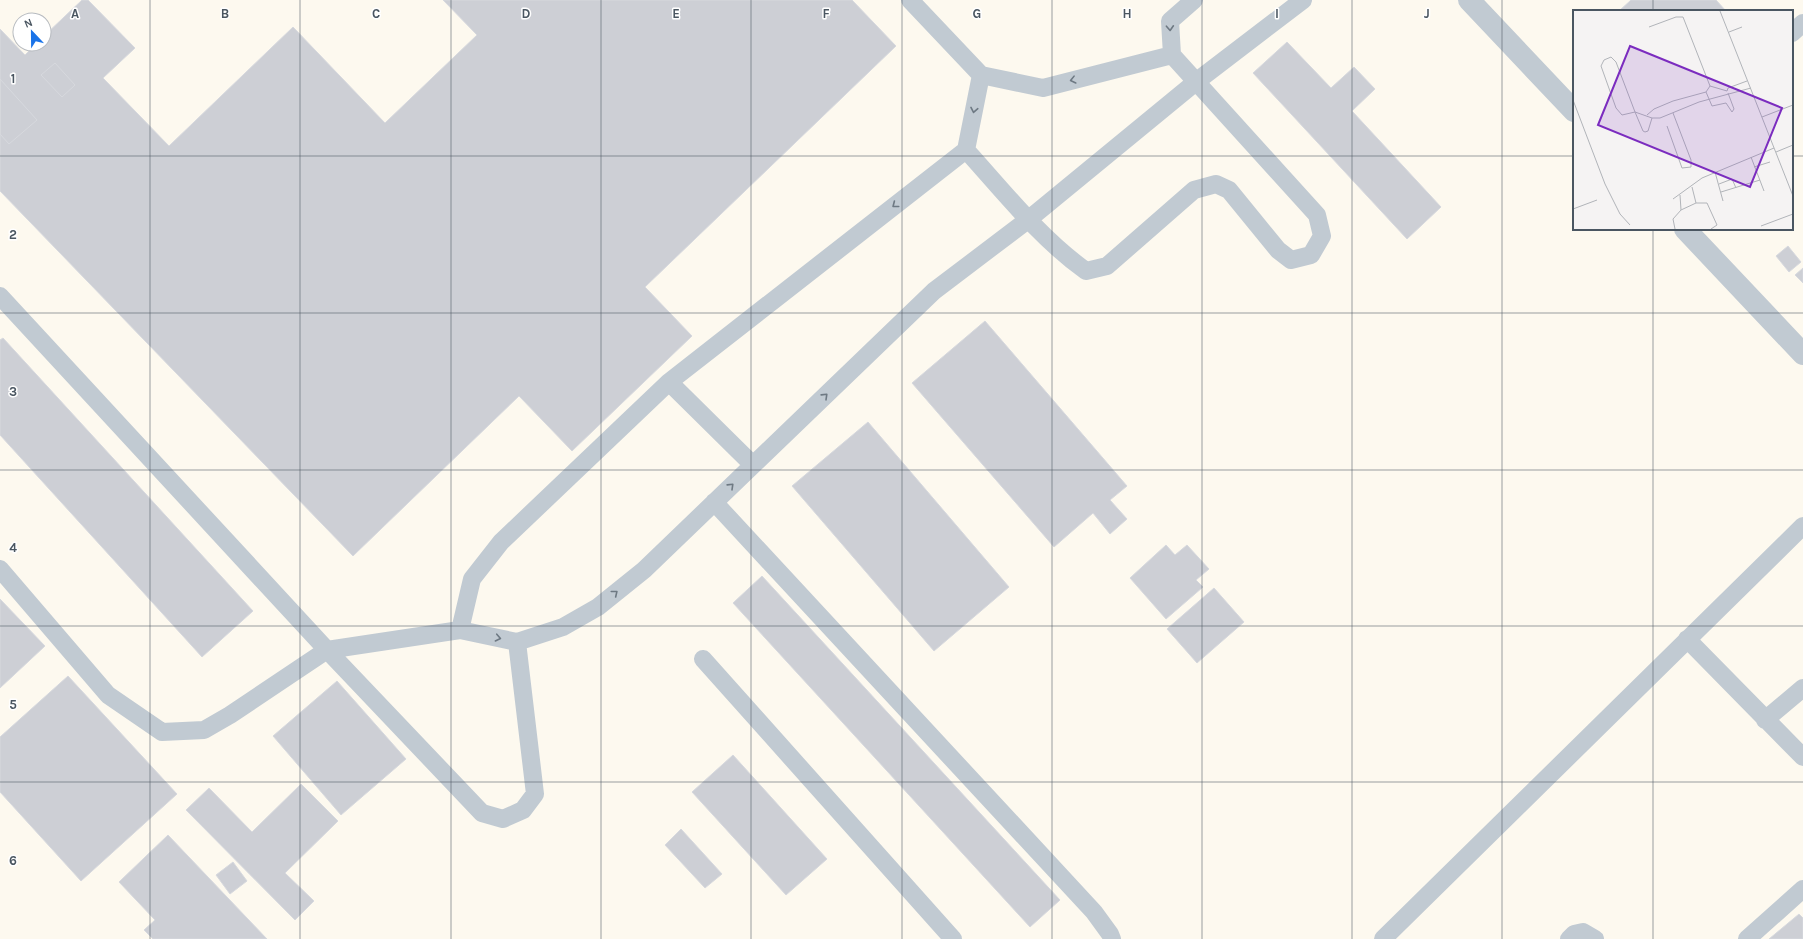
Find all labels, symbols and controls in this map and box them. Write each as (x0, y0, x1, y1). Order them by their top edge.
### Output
text: A (71, 6, 79, 21)
text: B (221, 6, 229, 21)
text: C (372, 6, 380, 21)
text: D (522, 6, 531, 21)
text: E (672, 6, 680, 21)
text: F (822, 6, 830, 21)
text: G (973, 6, 981, 21)
text: H (1122, 6, 1132, 21)
text: I (1275, 6, 1279, 21)
text: J (1424, 6, 1430, 21)
inset map (1573, 10, 1793, 230)
north arrow (12, 12, 52, 52)
text: N (22, 16, 35, 31)
one-way arrow (1166, 25, 1174, 31)
text: 1 (11, 71, 15, 86)
one-way arrow (1069, 76, 1076, 84)
one-way arrow (970, 107, 979, 114)
one-way arrow (893, 200, 900, 207)
text: 2 (9, 227, 17, 242)
text: 3 (9, 384, 17, 399)
one-way arrow (820, 393, 828, 401)
one-way arrow (726, 483, 734, 491)
text: 4 (9, 540, 17, 555)
one-way arrow (610, 590, 618, 597)
one-way arrow (495, 634, 501, 642)
text: 5 (9, 697, 17, 712)
text: 6 (9, 853, 17, 868)

